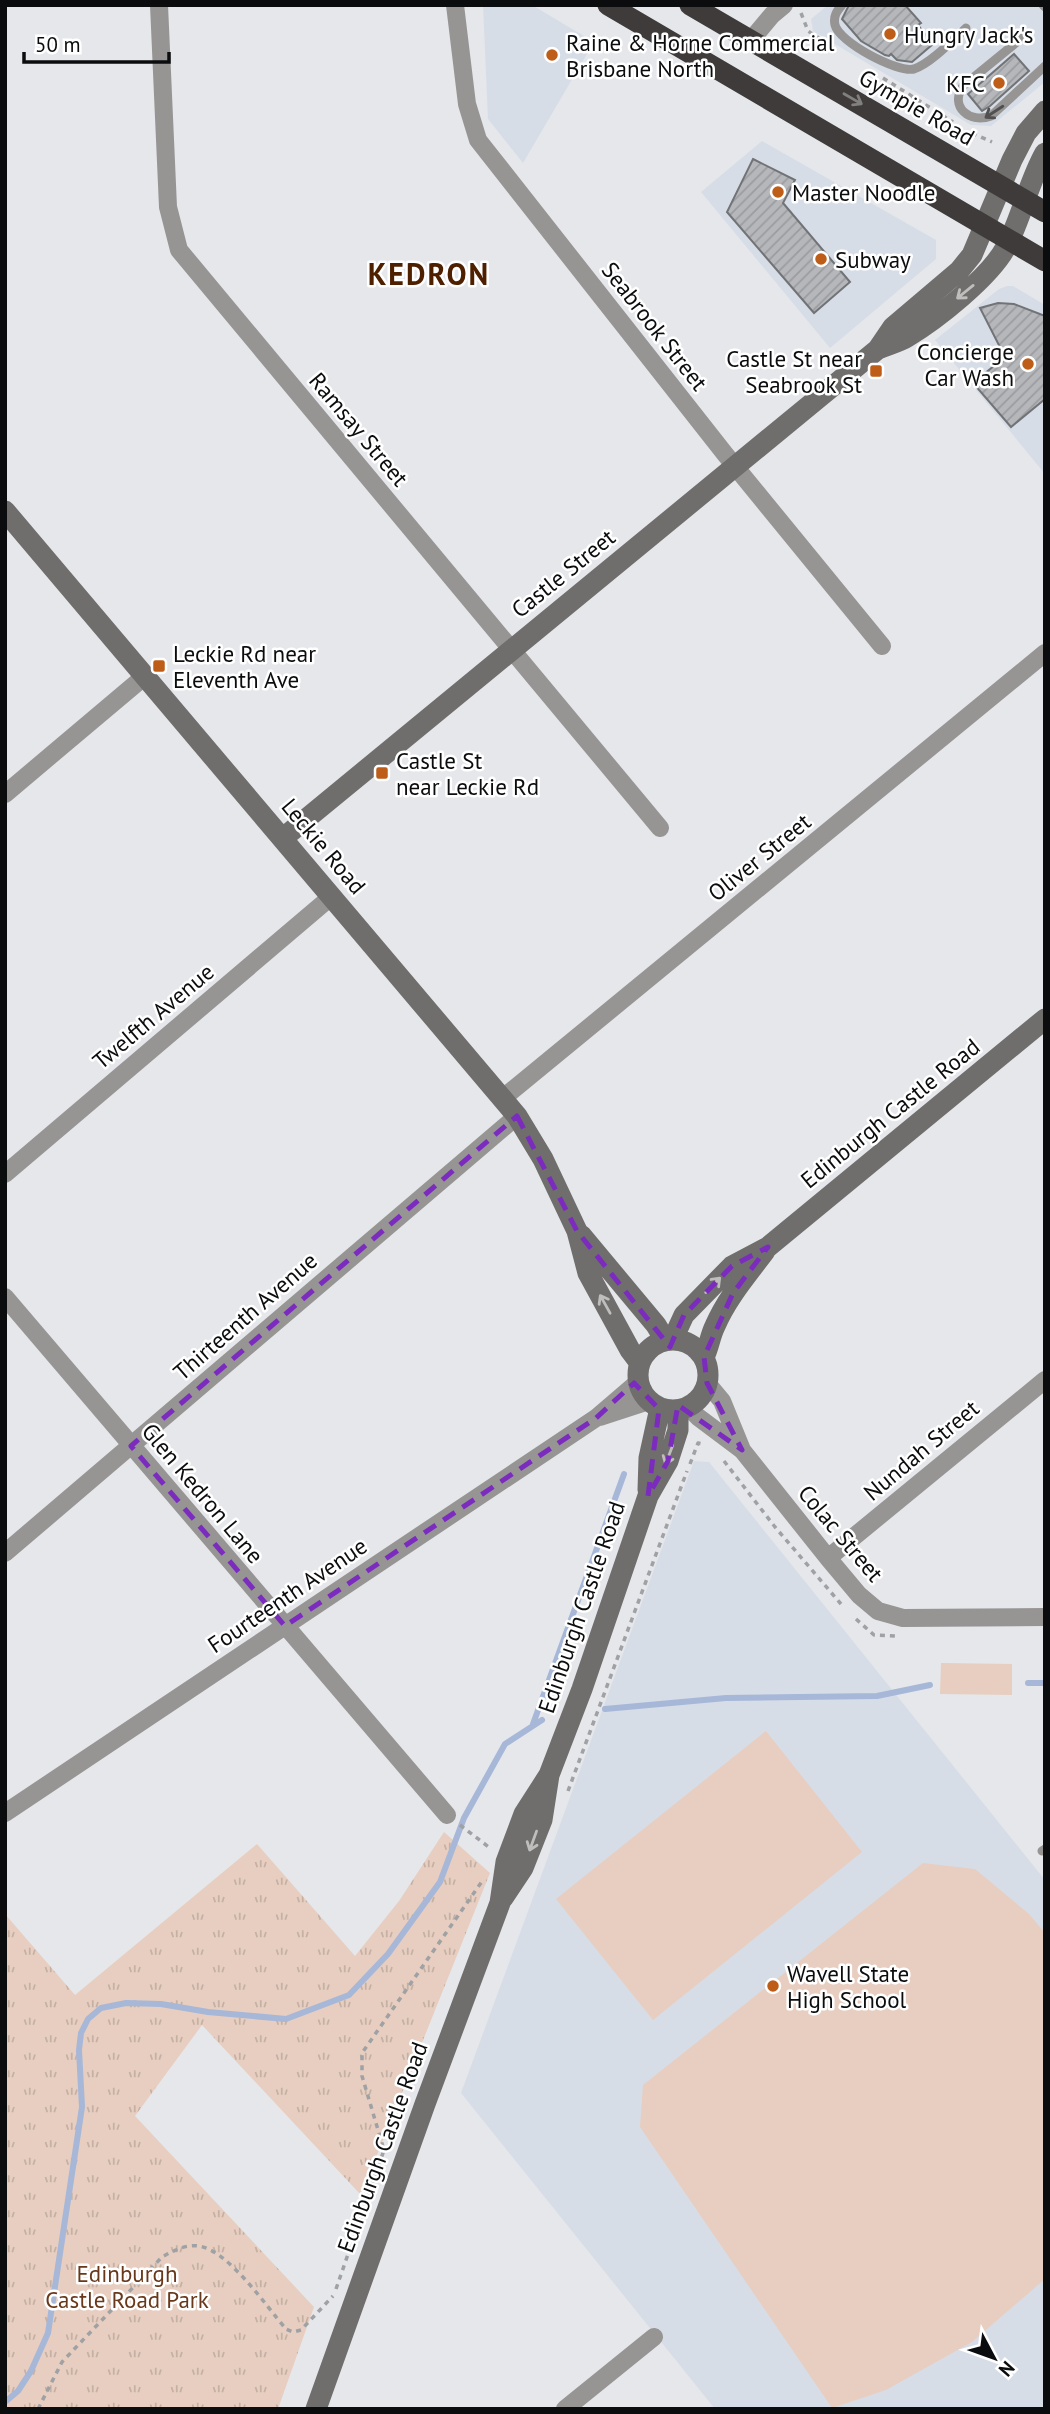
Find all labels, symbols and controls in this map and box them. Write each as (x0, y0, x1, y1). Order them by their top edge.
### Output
place label: Hungry Jack's (904, 20, 1033, 49)
scale bar (24, 21, 170, 65)
marker: Hungry Jack's (882, 26, 898, 42)
place label: Raine & Horne Commercial Brisbane North (566, 28, 835, 83)
text: 50 m (35, 31, 81, 58)
marker: Raine & Horne Commercial Brisbane North (544, 47, 560, 63)
street label: Gympie Road (854, 62, 980, 152)
place label: KFC (946, 69, 985, 98)
marker: KFC (991, 75, 1007, 91)
one-way arrow (843, 93, 863, 107)
one-way arrow (985, 105, 1004, 119)
place label: Master Noodle (792, 178, 935, 207)
marker: Master Noodle (770, 184, 786, 200)
place label: Subway (835, 245, 911, 274)
marker: Subway (813, 251, 829, 267)
district label: KEDRON (368, 254, 490, 293)
street label: Seabrook Street (596, 256, 714, 396)
one-way arrow (957, 284, 975, 300)
place label: Concierge Car Wash (917, 337, 1014, 392)
place label: Castle St near Seabrook St (726, 344, 862, 399)
marker: Concierge Car Wash (1020, 356, 1036, 372)
marker: Castle St near Seabrook St (868, 363, 884, 379)
street label: Ramsay Street (303, 366, 415, 492)
street label: Castle Street (505, 522, 621, 624)
place label: Leckie Rd near Eleventh Ave (173, 639, 316, 694)
marker: Leckie Rd near Eleventh Ave (151, 658, 167, 674)
place label: Castle St near Leckie Rd (396, 746, 539, 801)
marker: Castle St near Leckie Rd (374, 765, 390, 781)
street label: Leckie Road (276, 792, 372, 900)
street label: Oliver Street (702, 807, 816, 907)
street label: Twelfth Avenue (86, 957, 220, 1075)
street label: Edinburgh Castle Road (795, 1032, 985, 1194)
street label: Thirteenth Avenue (167, 1246, 323, 1386)
one-way arrow (704, 1277, 721, 1294)
one-way arrow (598, 1294, 612, 1314)
street label: Nundah Street (857, 1393, 985, 1507)
street label: Glen Kedron Lane (136, 1417, 270, 1569)
one-way arrow (662, 1443, 674, 1465)
street label: Colac Street (792, 1479, 890, 1587)
street label: Edinburgh Castle Road (531, 1497, 631, 1717)
street label: Fourteenth Avenue (202, 1531, 372, 1659)
one-way arrow (526, 1829, 539, 1851)
place label: Wavell State High School (787, 1959, 909, 2014)
marker: Wavell State High School (765, 1978, 781, 1994)
street label: Edinburgh Castle Road (330, 2038, 434, 2256)
park label: Edinburgh Castle Road Park (45, 2259, 209, 2314)
north arrow (959, 2323, 1029, 2393)
text: N (994, 2357, 1020, 2382)

